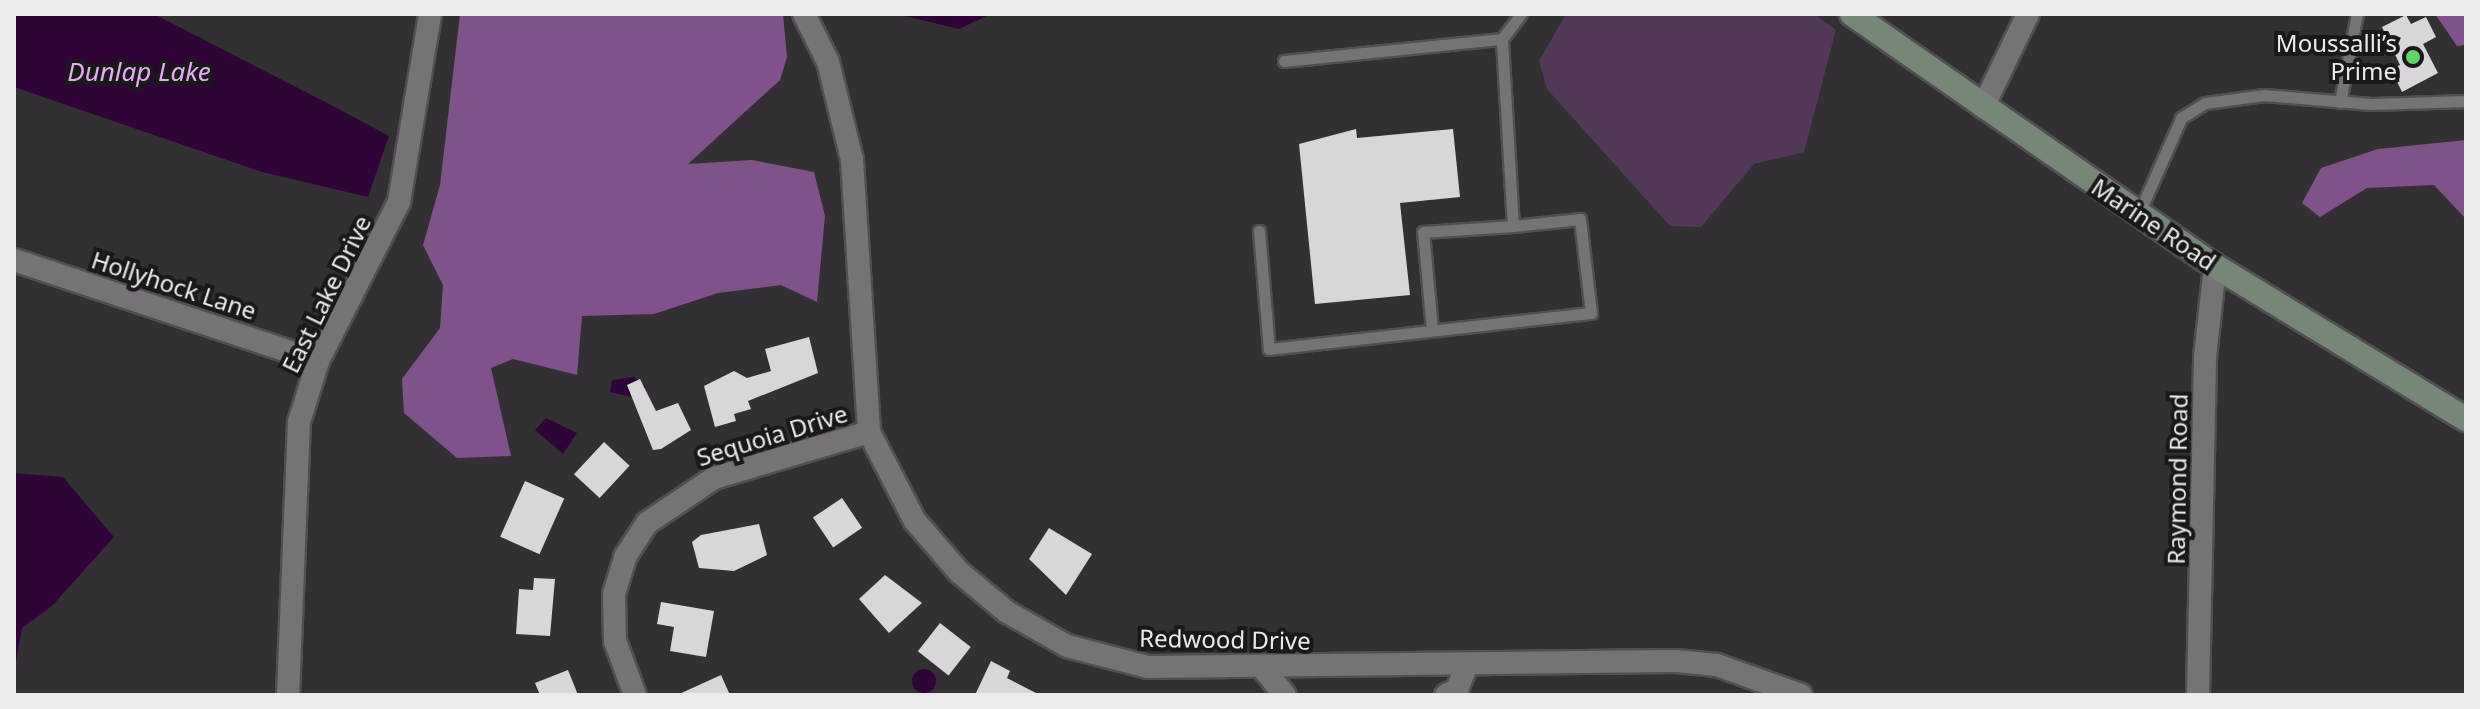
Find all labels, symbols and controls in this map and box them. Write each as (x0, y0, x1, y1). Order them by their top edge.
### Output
place label: Moussalli’s Prime (2276, 29, 2397, 85)
marker: Moussalli’s Prime (2404, 48, 2422, 66)
water label: Dunlap Lake (67, 56, 211, 88)
street label: Marine Road (2086, 172, 2222, 276)
street label: East Lake Drive (276, 211, 376, 377)
street label: Hollyhock Lane (88, 245, 260, 325)
street label: Raymond Road (2161, 393, 2193, 565)
street label: Sequoia Drive (693, 398, 851, 472)
street label: Redwood Drive (1139, 623, 1311, 655)

